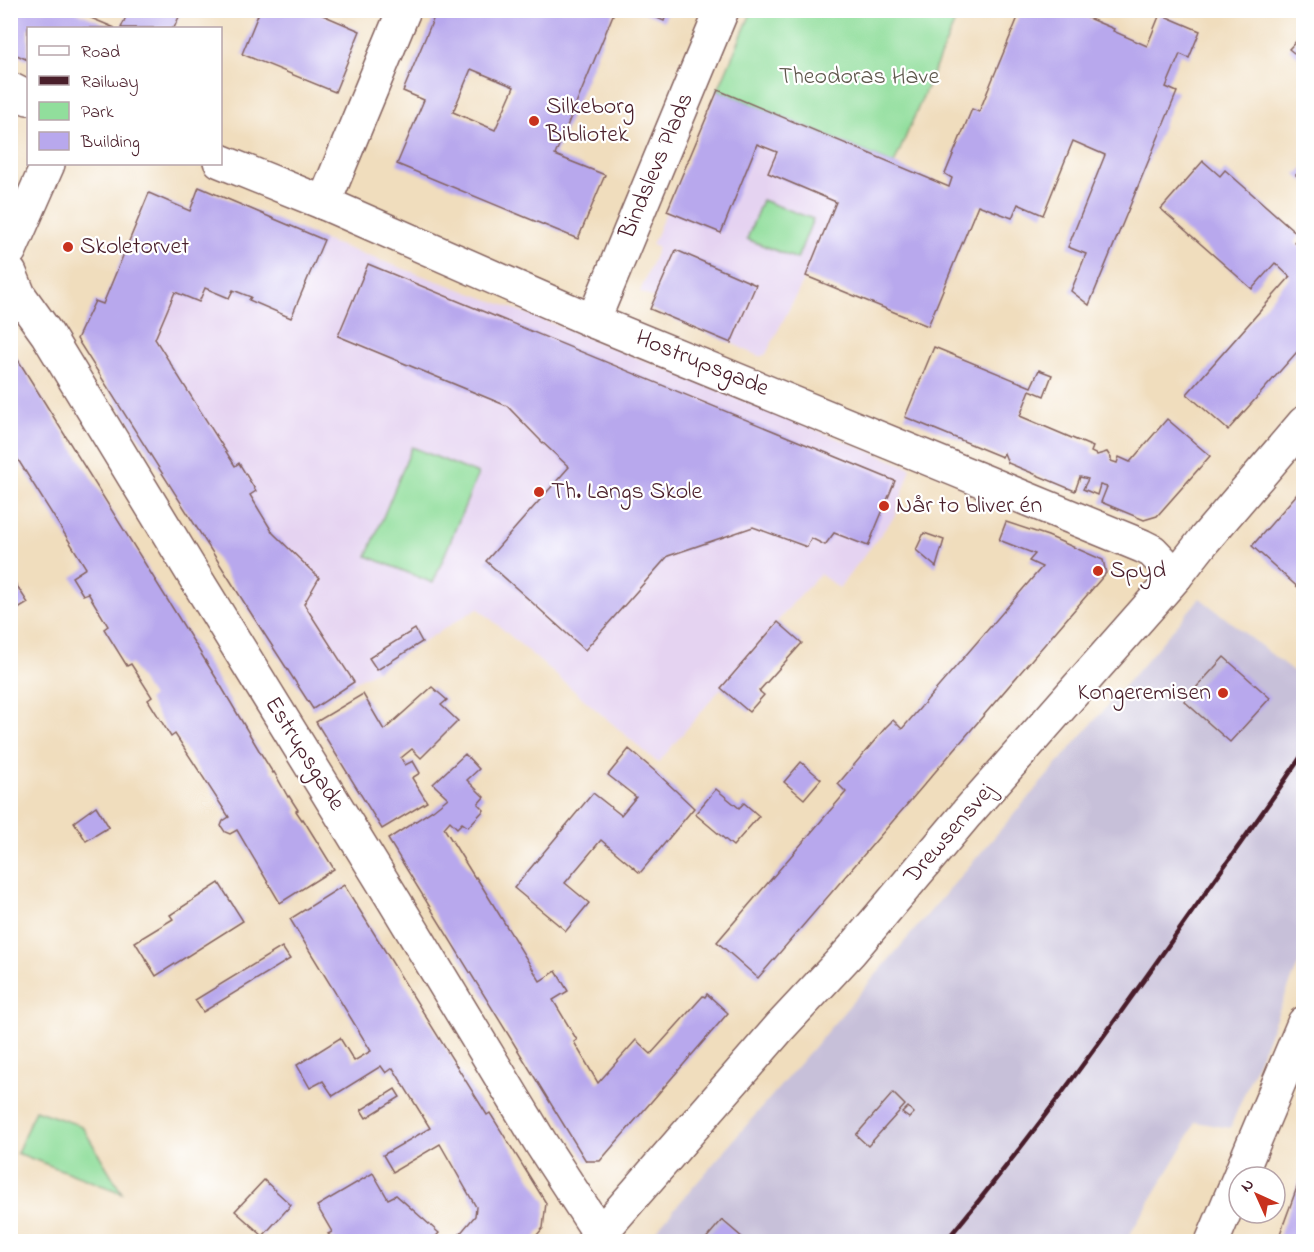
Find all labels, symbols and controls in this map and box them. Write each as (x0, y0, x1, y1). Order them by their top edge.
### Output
legend (27, 27, 222, 165)
text: Road (81, 40, 120, 66)
park label: Theodoras Have (779, 60, 940, 95)
text: Railway (81, 70, 138, 96)
street label: Bindslevs Plads (610, 88, 703, 245)
place label: Silkeborg Bibliotek (545, 90, 634, 153)
text: Park (81, 100, 114, 126)
marker: Silkeborg Bibliotek (527, 114, 541, 128)
text: Building (80, 130, 140, 157)
place label: Skoletorvet (80, 230, 189, 265)
marker: Skoletorvet (61, 240, 75, 254)
street label: Hostrupsgade (630, 321, 774, 407)
place label: Th. Langs Skole (551, 475, 702, 510)
marker: Th. Langs Skole (532, 485, 546, 499)
place label: Når to bliver én (896, 489, 1042, 524)
marker: Når to bliver én (877, 499, 891, 513)
place label: Spyd (1110, 554, 1167, 590)
marker: Spyd (1091, 564, 1105, 578)
place label: Kongeremisen (1078, 676, 1211, 711)
marker: Kongeremisen (1216, 686, 1230, 700)
street label: Estrupsgade (255, 690, 353, 818)
street label: Drewsensvej (895, 775, 1005, 893)
north arrow (1227, 1165, 1287, 1225)
text: N (1235, 1173, 1260, 1198)

